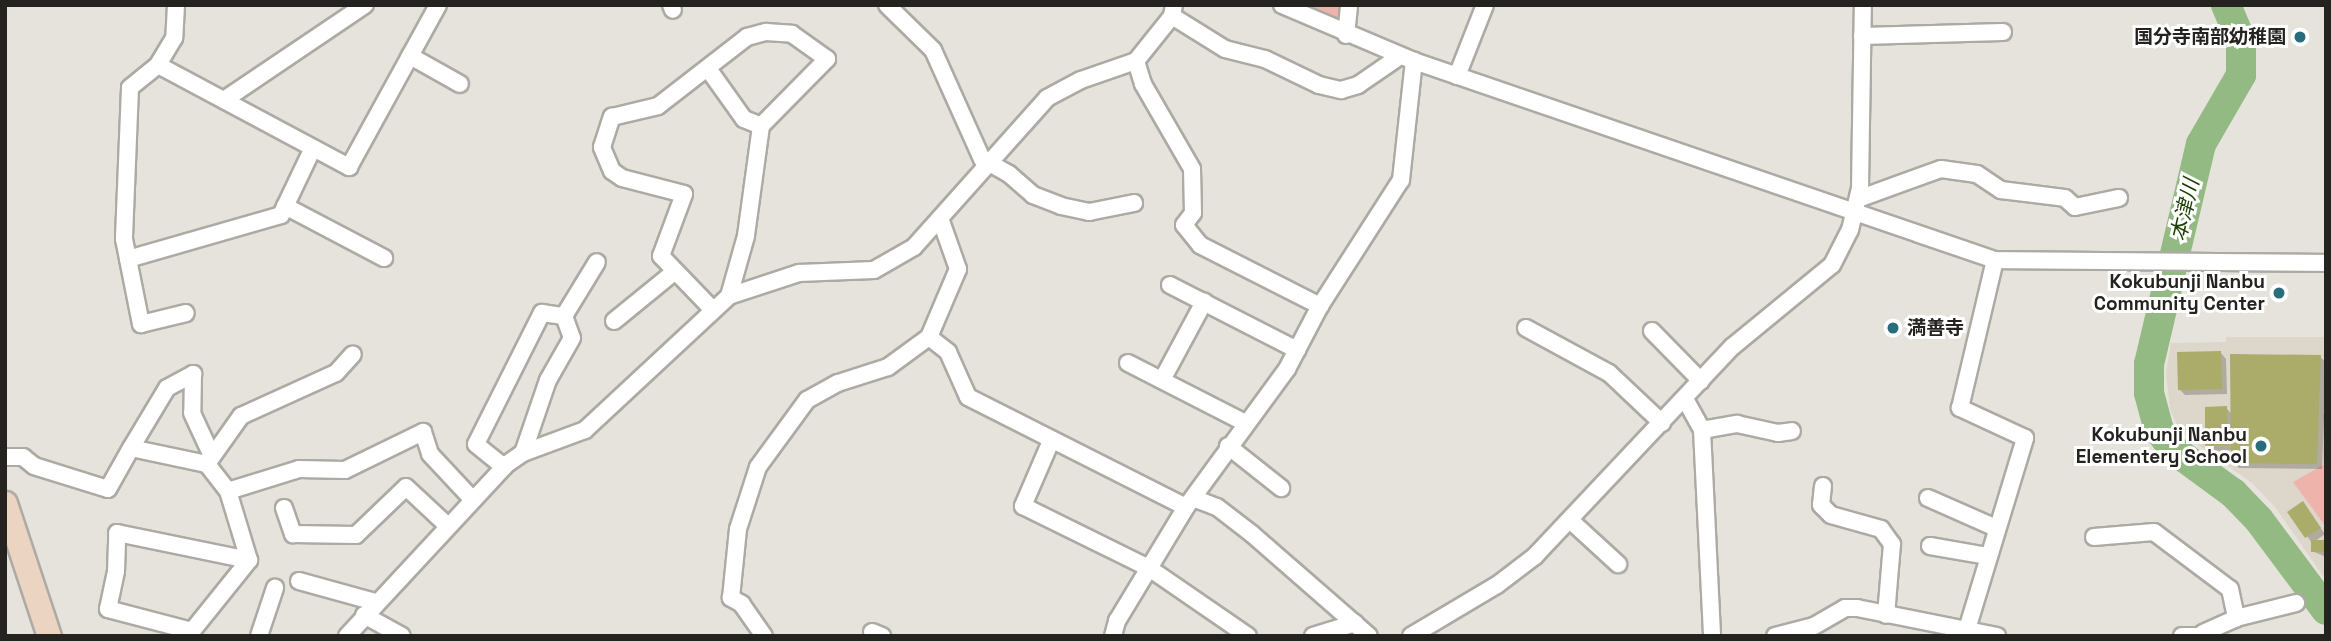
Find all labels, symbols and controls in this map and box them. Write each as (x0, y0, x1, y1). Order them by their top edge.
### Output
place label: 国分寺南部幼稚園 (2134, 26, 2286, 48)
marker: 国分寺南部幼稚園 (2292, 29, 2308, 45)
water label: 本津川 (2166, 176, 2204, 244)
place label: Kokubunji Nanbu Community Center (2094, 271, 2265, 315)
marker: Kokubunji Nanbu Community Center (2271, 285, 2287, 301)
place label: 満善寺 (1907, 317, 1964, 339)
marker: 満善寺 (1885, 320, 1901, 336)
place label: Kokubunji Nanbu Elementery School (2076, 424, 2247, 468)
marker: Kokubunji Nanbu Elementery School (2253, 438, 2269, 454)

